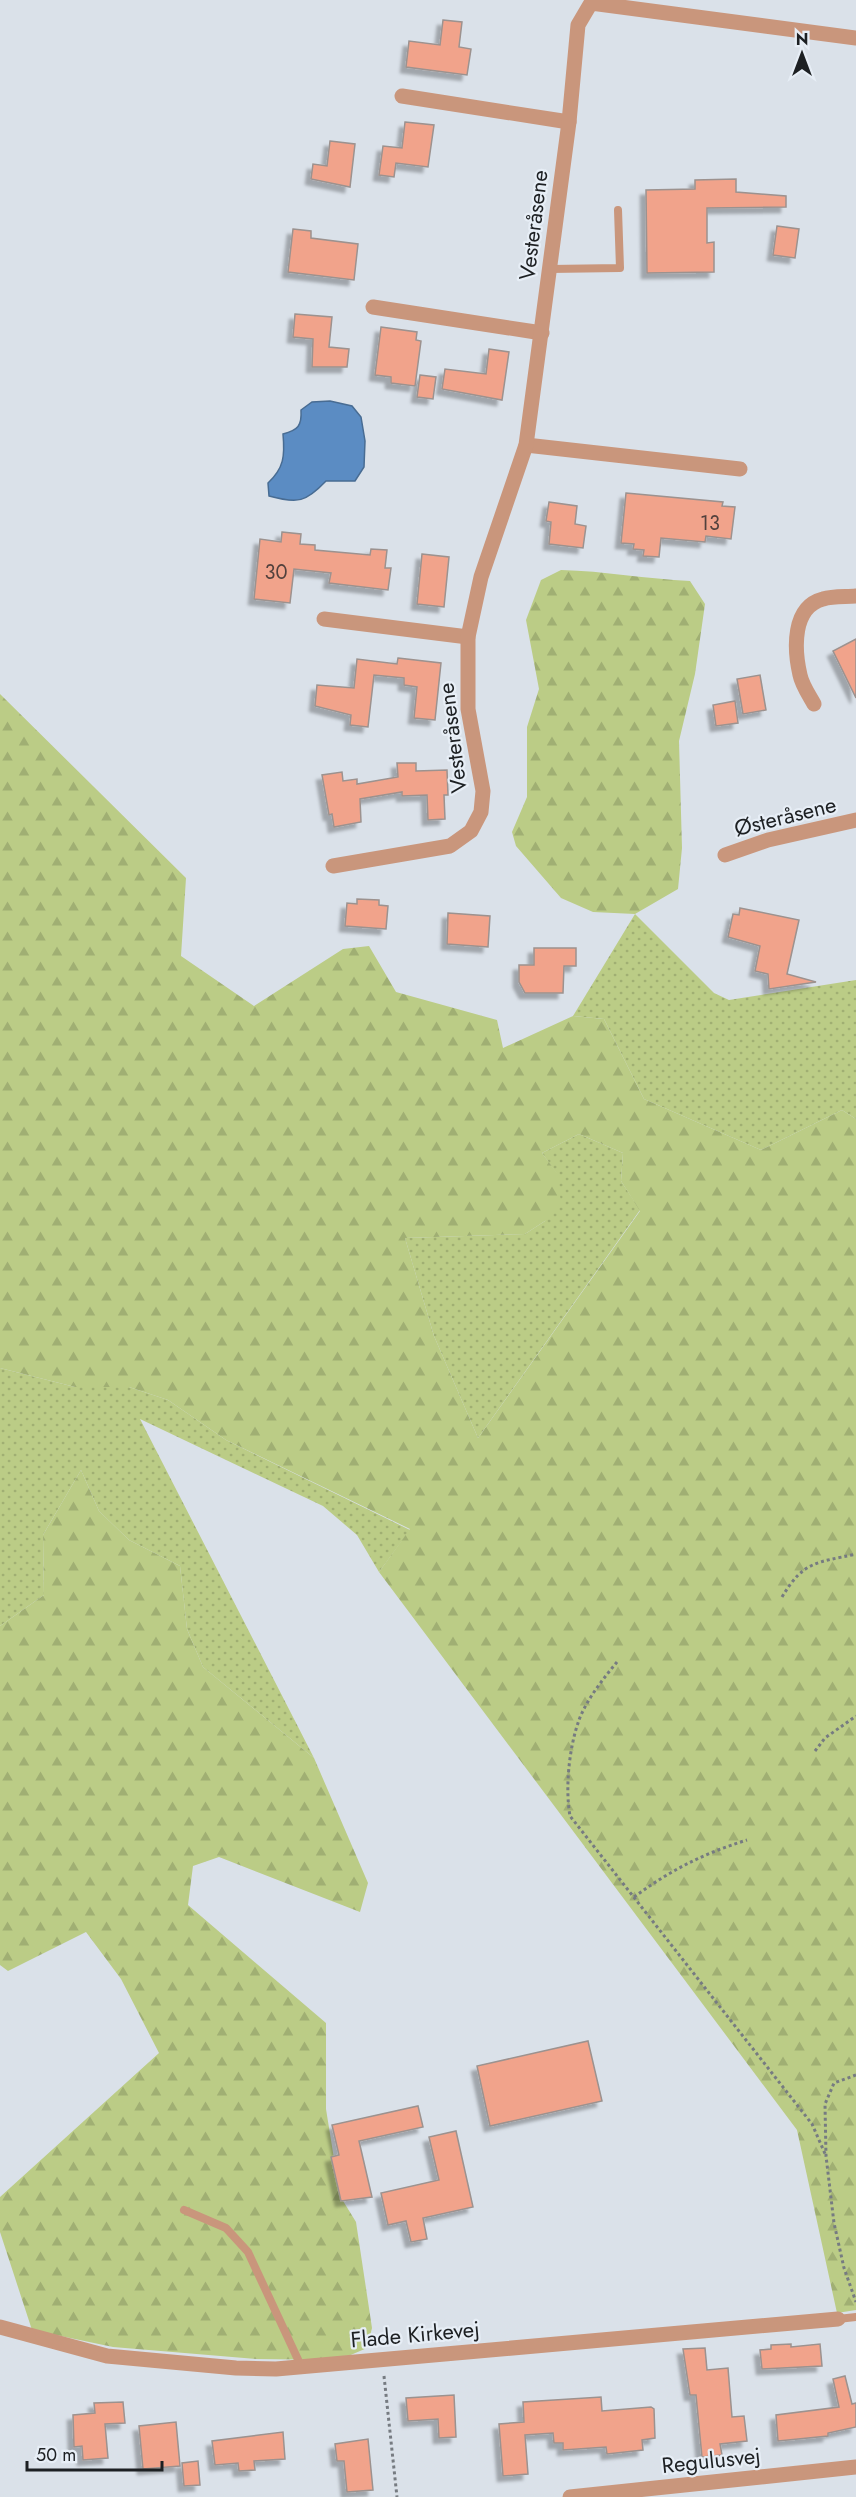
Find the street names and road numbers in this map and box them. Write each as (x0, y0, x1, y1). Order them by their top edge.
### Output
street label: Vesteråsene (510, 168, 556, 282)
street label: Vesteråsene (429, 681, 475, 795)
street label: Østeråsene (731, 788, 839, 844)
street label: Flade Kirkevej (349, 2312, 481, 2356)
street label: Regulusvej (660, 2439, 762, 2481)

